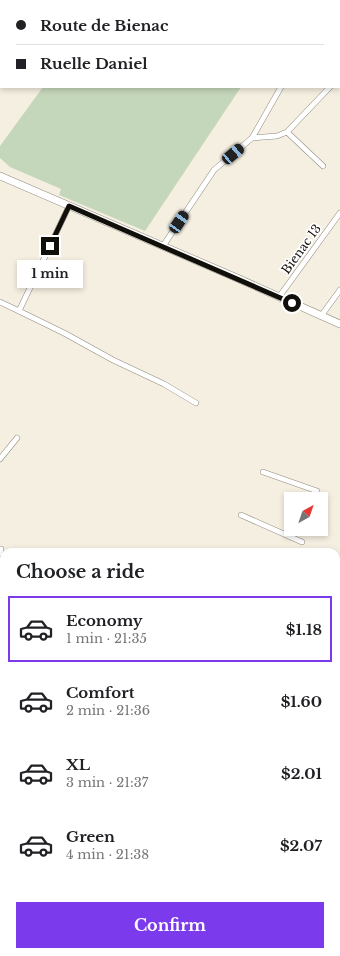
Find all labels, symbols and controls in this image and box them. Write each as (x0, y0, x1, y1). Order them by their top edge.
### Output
text: Route de Bienac (40, 16, 168, 35)
text: Ruelle Daniel (40, 54, 148, 73)
car (220, 142, 246, 166)
car (167, 209, 191, 235)
street label: Bienac 13 (278, 221, 324, 277)
route end (41, 237, 59, 255)
callout: 1 min (17, 260, 83, 288)
text: 1 min (31, 265, 69, 282)
route start (283, 294, 301, 312)
north arrow (284, 492, 328, 536)
map controls (284, 492, 328, 536)
text: Choose a ride (16, 561, 145, 583)
icon: car (18, 611, 54, 647)
text: Economy (66, 611, 143, 630)
text: $1.18 (286, 620, 322, 639)
text: 1 min · 21:35 (66, 630, 147, 647)
icon: car (18, 683, 54, 719)
text: Comfort (66, 683, 134, 702)
text: $1.60 (281, 692, 322, 711)
text: 2 min · 21:36 (66, 702, 150, 719)
icon: car (18, 755, 54, 791)
text: XL (66, 755, 90, 774)
text: $2.01 (281, 764, 322, 783)
text: 3 min · 21:37 (66, 774, 148, 791)
icon: car (18, 827, 54, 863)
text: Green (66, 827, 115, 846)
text: $2.07 (280, 836, 322, 855)
text: 4 min · 21:38 (66, 846, 149, 863)
button: Confirm (16, 902, 324, 948)

